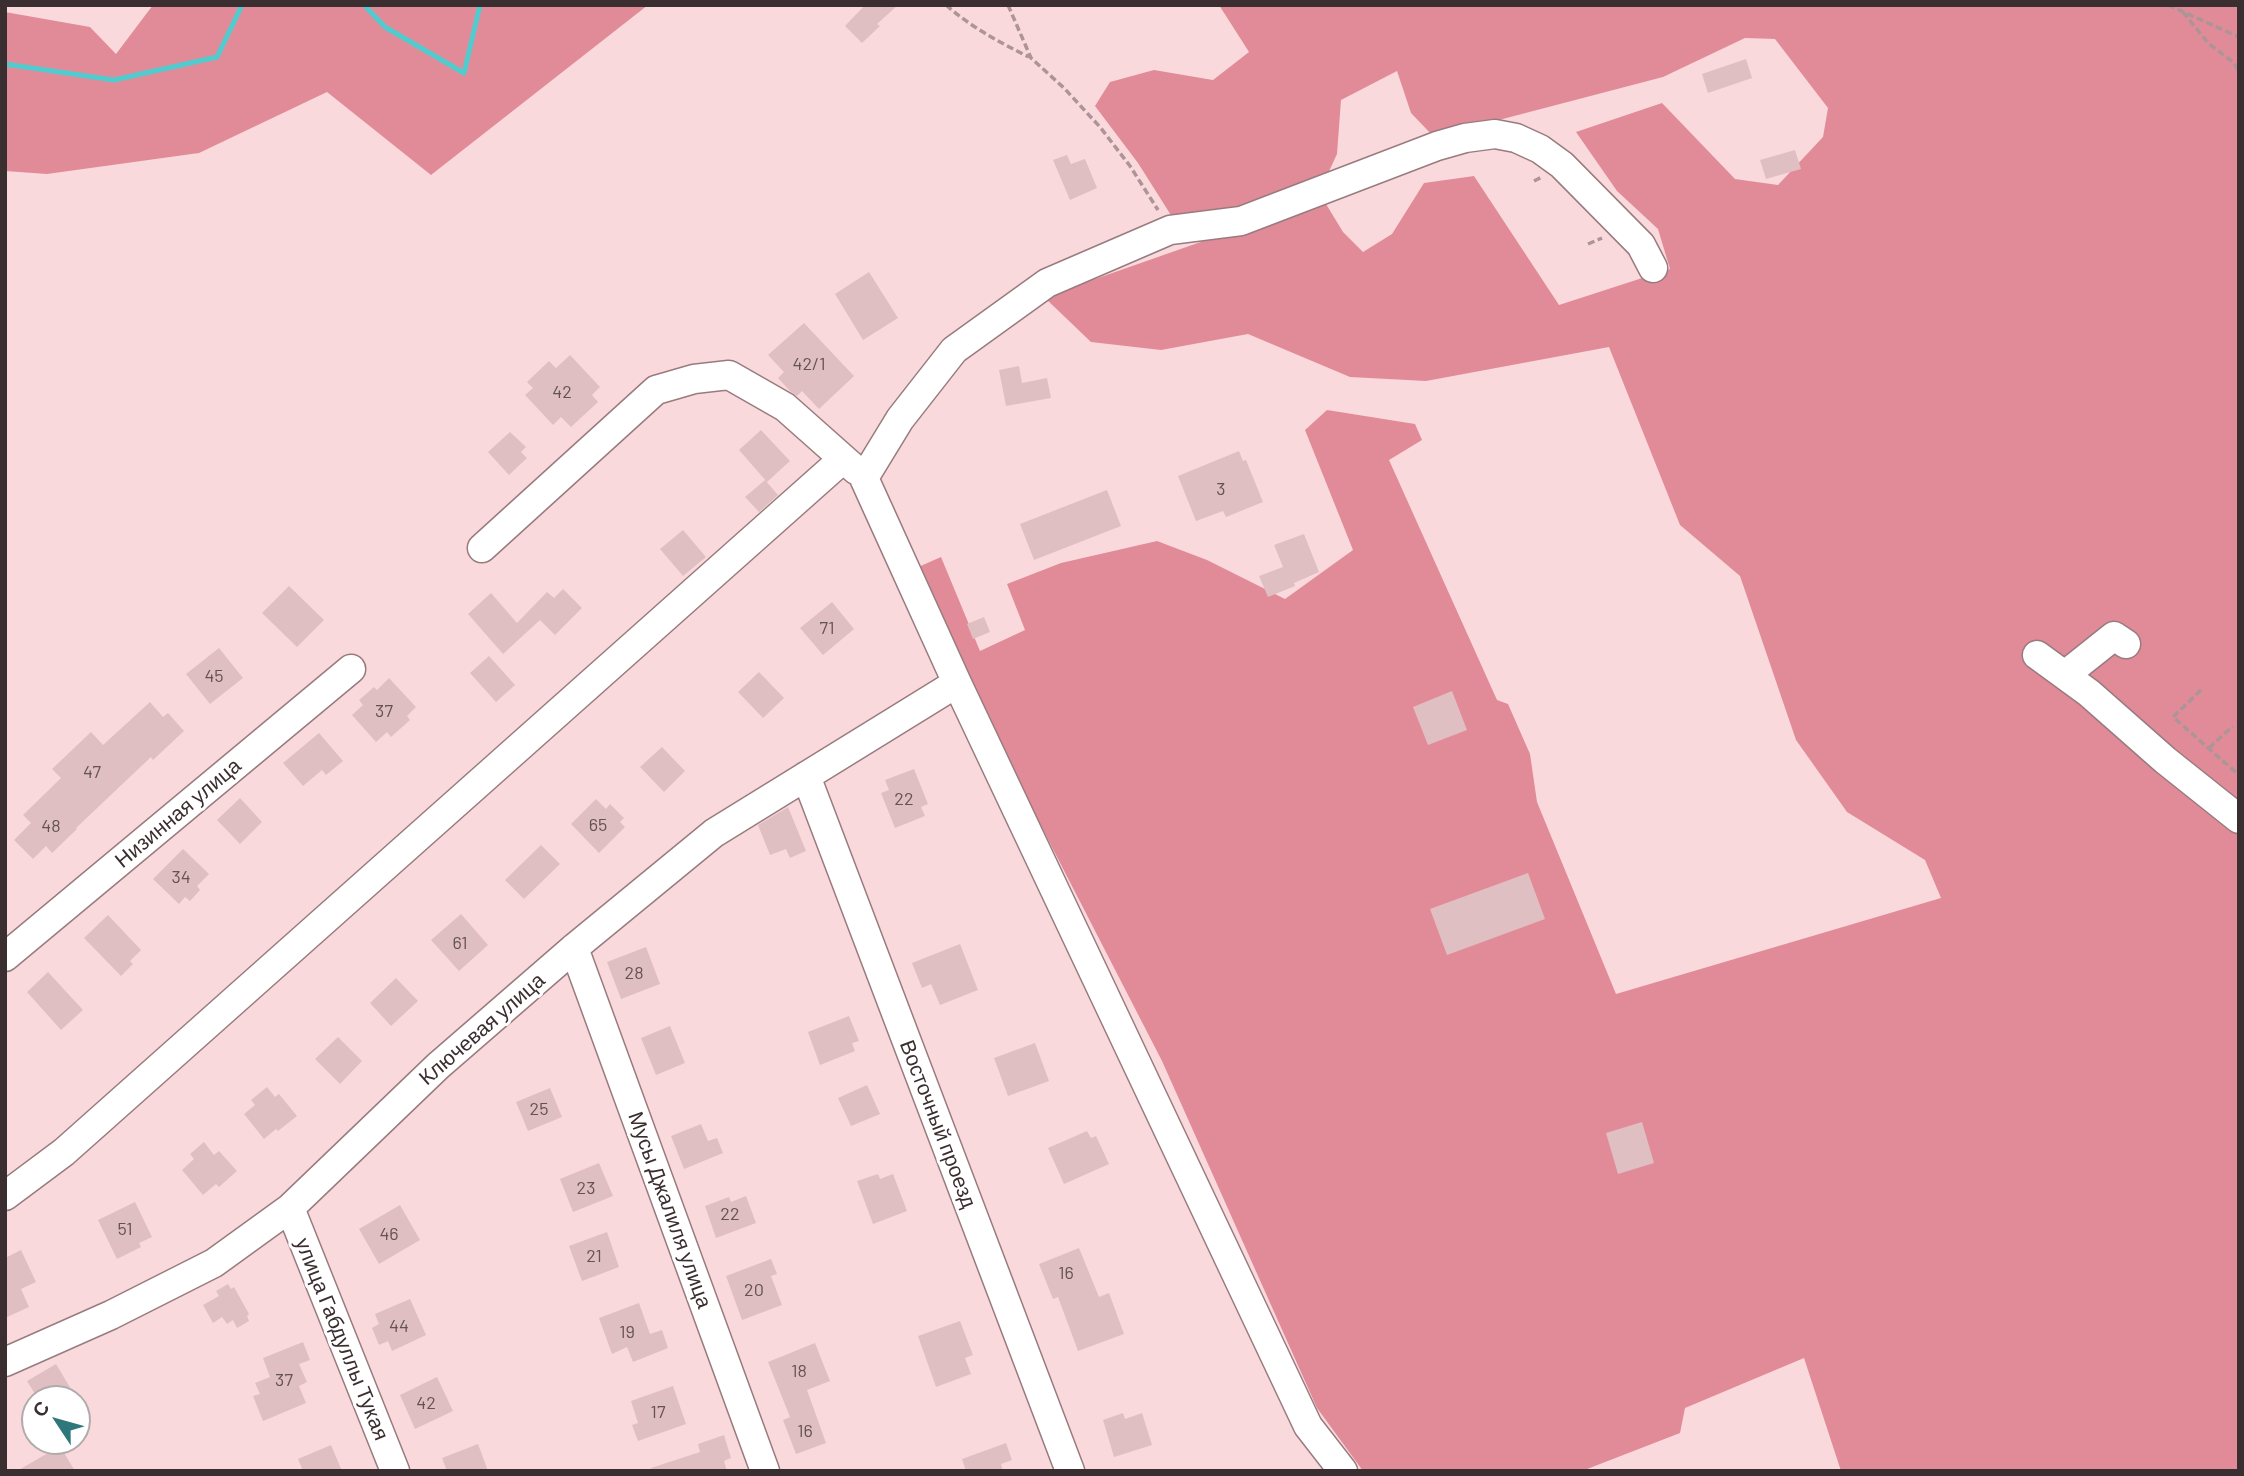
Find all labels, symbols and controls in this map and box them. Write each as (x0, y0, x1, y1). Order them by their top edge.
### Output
house number: 42/1 (792, 353, 826, 375)
house number: 42 (552, 381, 572, 403)
house number: 3 (1216, 478, 1226, 500)
house number: 71 (820, 617, 834, 639)
house number: 45 (204, 665, 224, 687)
house number: 37 (375, 700, 393, 722)
street label: Низинная улица (110, 753, 246, 873)
house number: 47 (83, 761, 101, 783)
house number: 22 (894, 788, 914, 810)
house number: 65 (589, 814, 607, 836)
house number: 48 (41, 815, 61, 837)
house number: 34 (171, 866, 191, 888)
house number: 61 (452, 932, 468, 954)
house number: 28 (624, 962, 644, 984)
street label: Ключевая улица (414, 968, 550, 1090)
street label: Восточный проезд (894, 1037, 982, 1211)
house number: 25 (530, 1098, 548, 1120)
street label: Мусы Джалиля улица (623, 1108, 717, 1312)
house number: 23 (577, 1177, 595, 1199)
house number: 22 (720, 1203, 740, 1225)
house number: 51 (117, 1218, 133, 1240)
house number: 46 (379, 1223, 399, 1245)
street label: улица Габдуллы Тукая (290, 1234, 394, 1444)
house number: 21 (586, 1245, 602, 1267)
house number: 16 (1058, 1262, 1074, 1284)
house number: 20 (744, 1279, 764, 1301)
house number: 44 (389, 1315, 409, 1337)
house number: 19 (619, 1321, 635, 1343)
house number: 18 (791, 1360, 807, 1382)
house number: 37 (275, 1369, 293, 1391)
north arrow (21, 1385, 91, 1455)
house number: 42 (416, 1392, 436, 1414)
text: С (27, 1396, 54, 1421)
house number: 17 (651, 1401, 665, 1423)
house number: 16 (797, 1420, 813, 1442)

